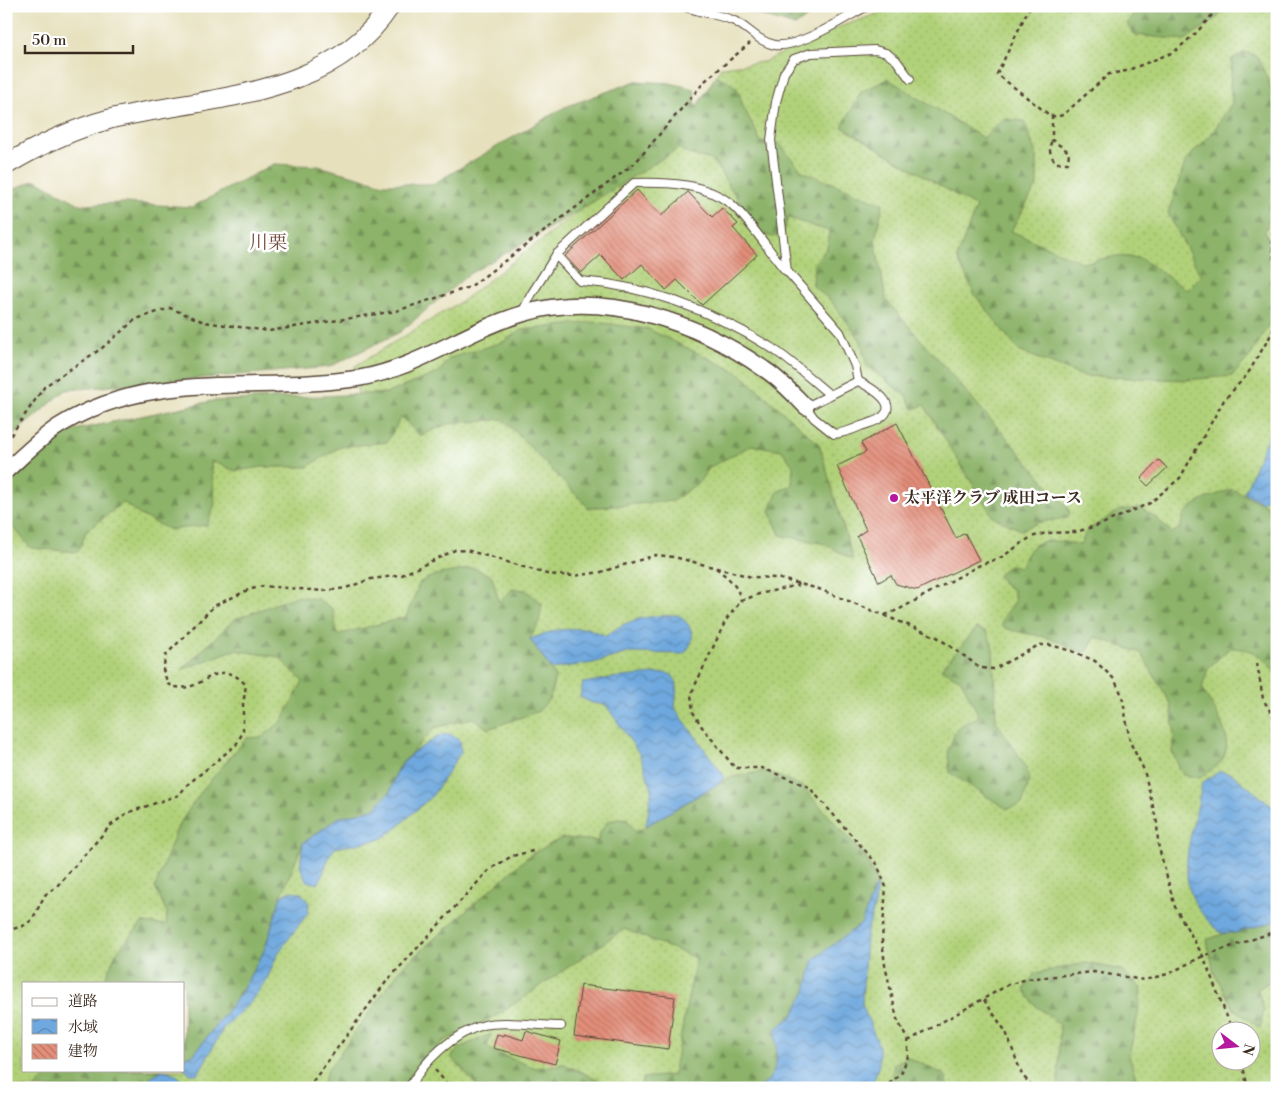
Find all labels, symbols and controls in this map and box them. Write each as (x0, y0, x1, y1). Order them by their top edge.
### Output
scale bar (25, 22, 132, 54)
text: 50 m (32, 31, 66, 50)
district label: 川栗 (249, 231, 287, 255)
place label: 太平洋クラブ 成田コース (904, 488, 1082, 508)
marker: 太平洋クラブ 成田コース (888, 492, 900, 504)
legend (22, 982, 185, 1072)
text: 道路 (68, 992, 98, 1011)
text: 水域 (68, 1018, 98, 1037)
north arrow (1210, 1022, 1260, 1072)
text: 建物 (68, 1042, 98, 1061)
text: N (1237, 1042, 1258, 1057)

